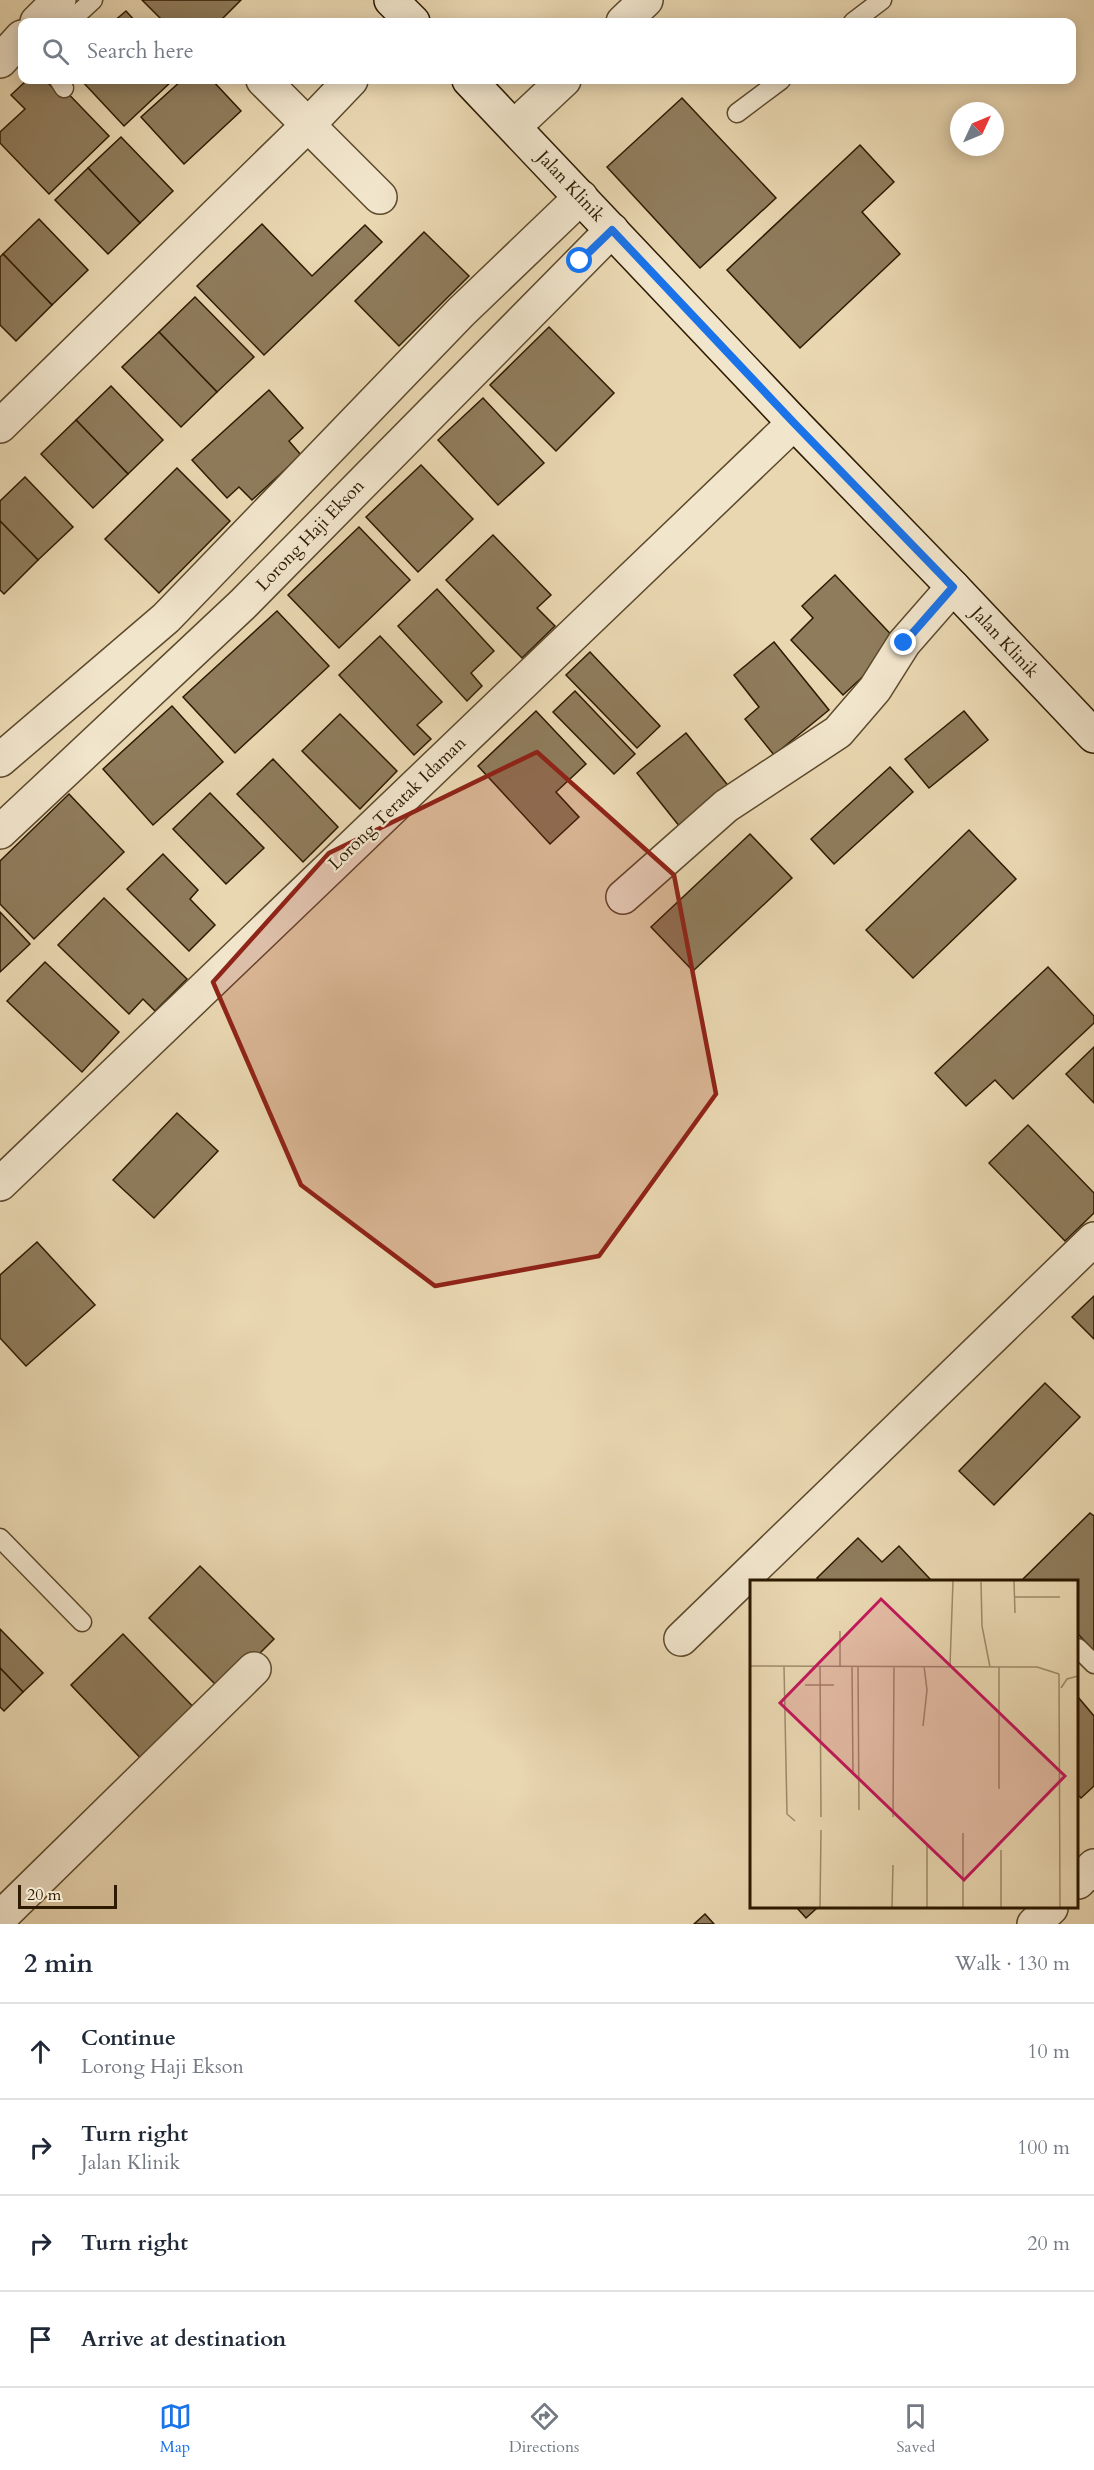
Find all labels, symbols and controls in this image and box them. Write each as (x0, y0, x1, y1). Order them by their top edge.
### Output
search box (18, 18, 1076, 84)
icon: search (39, 35, 72, 68)
text: Search here (87, 36, 194, 66)
north arrow (950, 102, 1004, 156)
street label: Jalan Klinik (529, 143, 610, 228)
route start (566, 247, 592, 273)
street label: Lorong Haji Ekson (250, 473, 371, 597)
street label: Jalan Klinik (963, 599, 1044, 684)
route end (890, 629, 916, 655)
street label: Lorong Teratak Idaman (323, 730, 472, 876)
inset map (750, 1580, 1079, 1909)
scale bar (18, 1882, 117, 1910)
text: 20 m (27, 1884, 61, 1906)
text: 2 min (24, 1946, 93, 1981)
text: Walk · 130 m (955, 1950, 1070, 1977)
text: Continue (81, 2023, 176, 2053)
icon: ahead (24, 2035, 57, 2068)
text: 10 m (1027, 2038, 1070, 2065)
text: Lorong Haji Ekson (81, 2053, 244, 2080)
text: Turn right (81, 2119, 188, 2149)
icon: right (24, 2131, 57, 2164)
text: 100 m (1017, 2134, 1070, 2161)
text: Jalan Klinik (81, 2149, 180, 2176)
icon: right (24, 2227, 57, 2260)
text: Turn right (81, 2228, 188, 2258)
text: 20 m (1027, 2230, 1070, 2257)
icon: arrive (24, 2323, 57, 2356)
text: Arrive at destination (81, 2324, 286, 2354)
tab: Map (159, 2400, 192, 2458)
tab: Directions (509, 2400, 579, 2458)
tab: Saved (897, 2400, 935, 2458)

